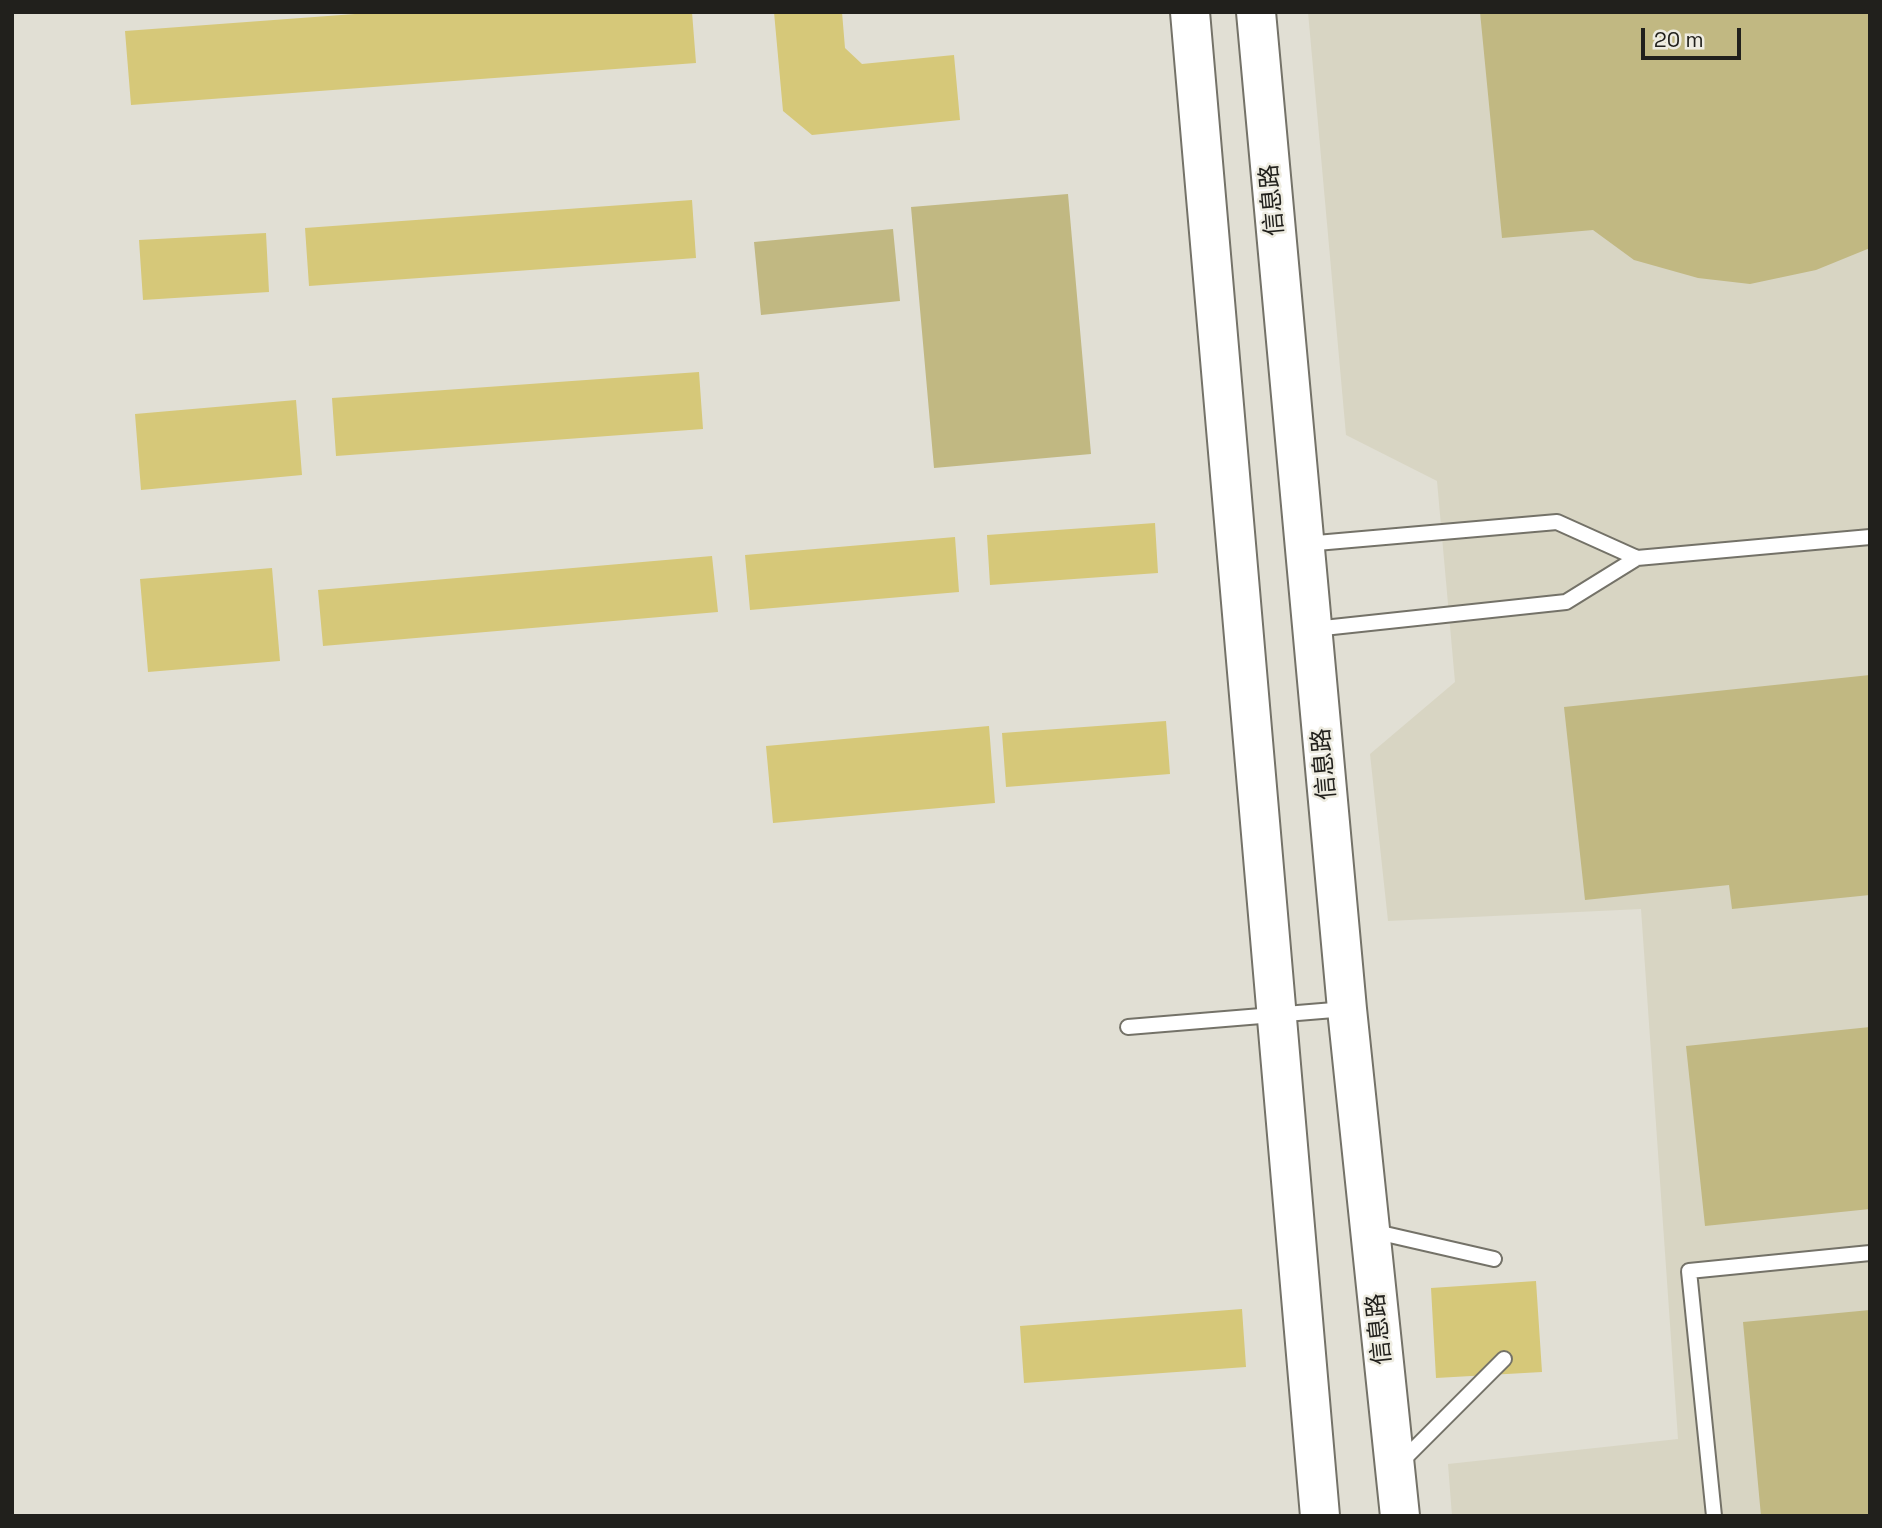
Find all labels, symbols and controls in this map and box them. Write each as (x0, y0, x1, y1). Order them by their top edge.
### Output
scale bar (1644, 14, 1744, 58)
text: 20 m (1654, 26, 1704, 53)
street label: 信息路 (1256, 163, 1290, 237)
street label: 信息路 (1308, 727, 1342, 801)
street label: 信息路 (1362, 1292, 1398, 1366)

